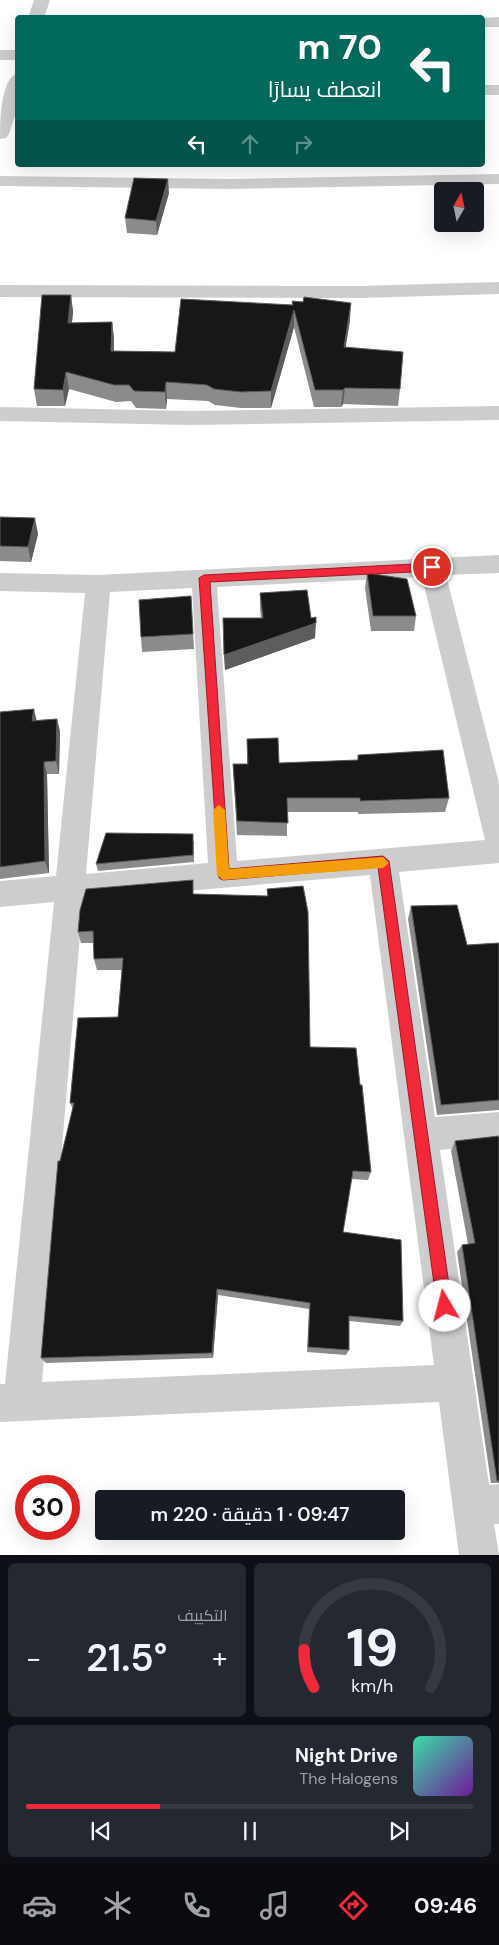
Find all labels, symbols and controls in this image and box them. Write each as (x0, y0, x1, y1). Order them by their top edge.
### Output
text: 70 m (298, 24, 382, 70)
icon: left (400, 35, 465, 100)
text: انعطف يسارًا (268, 75, 382, 104)
icon: left (183, 130, 211, 158)
icon: ahead (236, 130, 264, 158)
icon: right (289, 130, 317, 158)
north arrow (434, 182, 484, 232)
map controls (434, 182, 484, 232)
pin (411, 546, 453, 588)
icon: arrive (418, 553, 446, 581)
position arrow (418, 1279, 470, 1331)
speed limit sign: 30 (15, 1475, 80, 1540)
text: 09:47 · 1 دقيقة · 220 m (151, 1502, 349, 1527)
text: التكييف (177, 1605, 228, 1626)
text: 19 (346, 1614, 398, 1682)
text: 21.5° (86, 1633, 167, 1683)
text: − (26, 1640, 41, 1677)
text: + (212, 1640, 227, 1677)
text: km/h (351, 1674, 393, 1698)
text: Night Drive (295, 1743, 398, 1768)
text: The Halogens (299, 1768, 398, 1789)
icon: previous (87, 1817, 115, 1845)
icon: pause (236, 1817, 264, 1845)
icon: next (385, 1817, 413, 1845)
icon: car (22, 1888, 57, 1923)
icon: climate (100, 1888, 135, 1923)
icon: phone (179, 1888, 214, 1923)
icon: music (257, 1888, 292, 1923)
icon: directions (336, 1888, 371, 1923)
text: 09:46 (414, 1891, 477, 1920)

